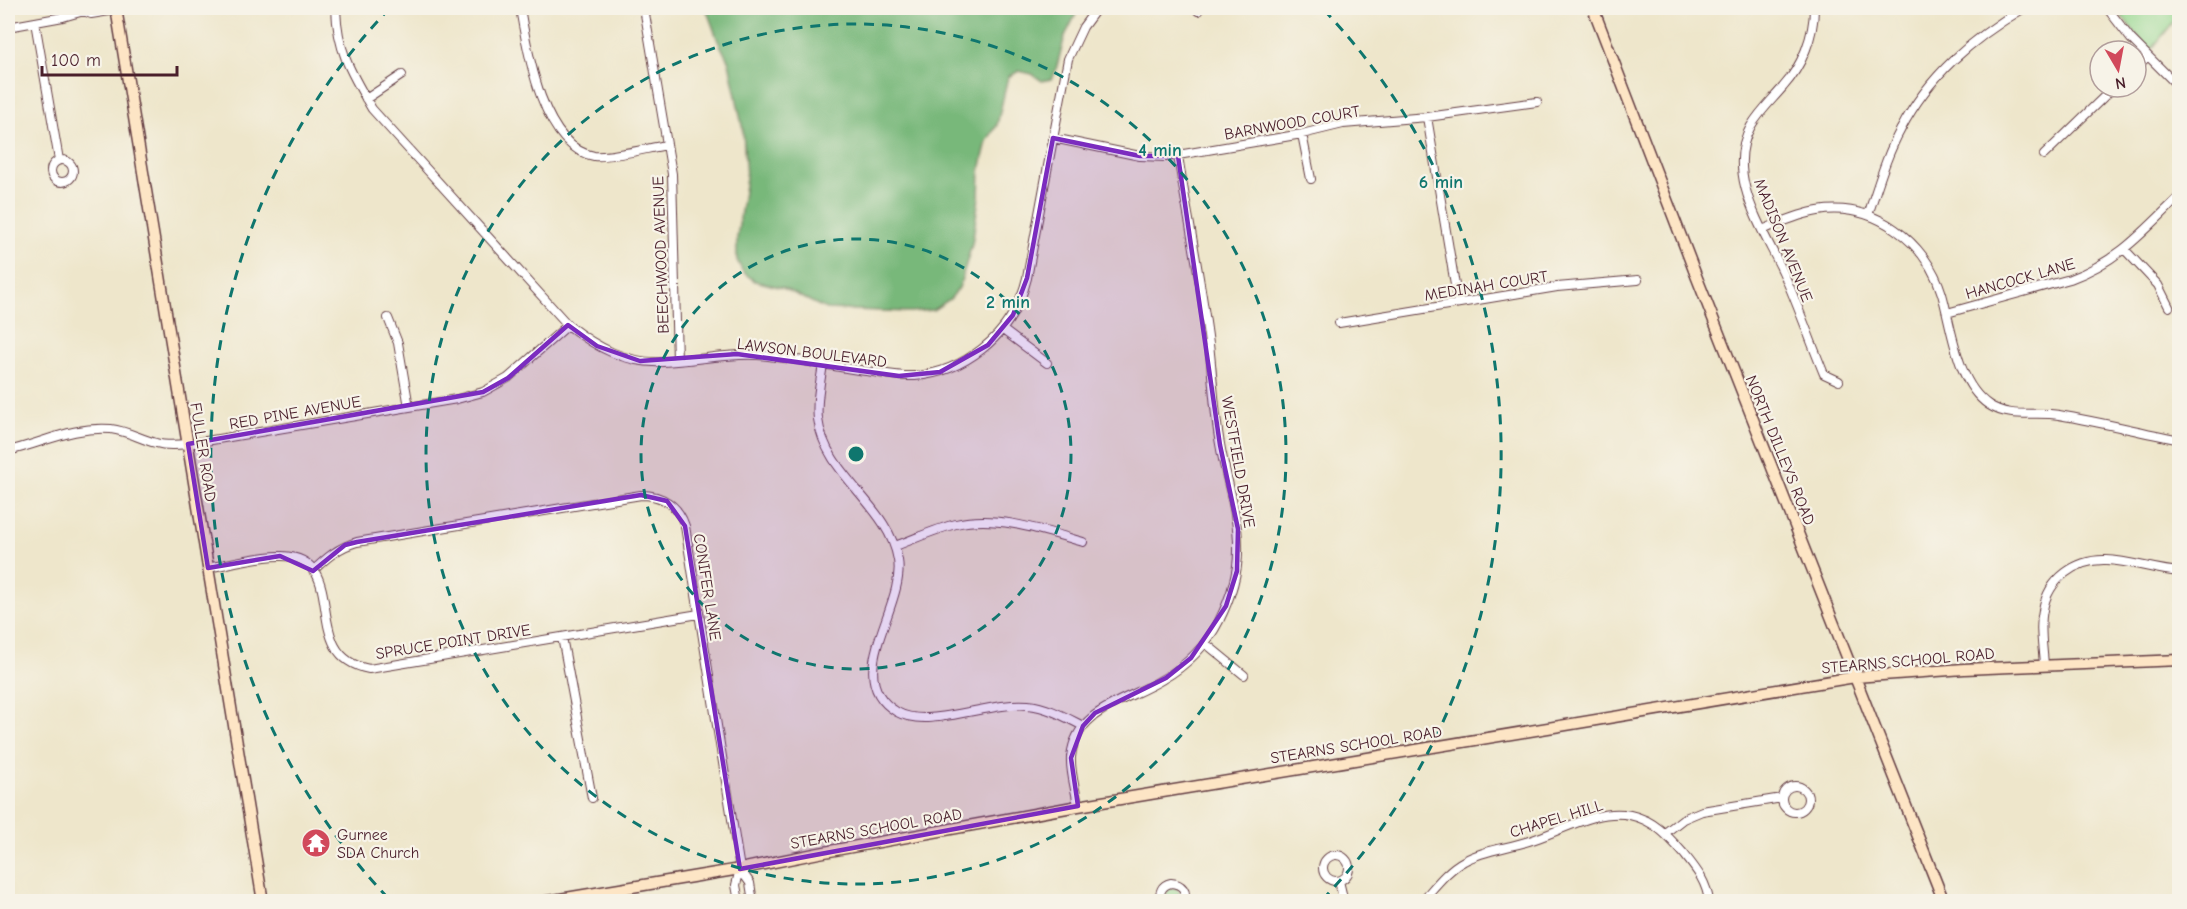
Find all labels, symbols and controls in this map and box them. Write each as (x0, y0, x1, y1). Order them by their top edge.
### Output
scale bar (42, 39, 177, 77)
north arrow (2088, 39, 2148, 99)
text: 100 m (51, 50, 101, 71)
text: N (2114, 73, 2127, 93)
street label: BARNWOOD COURT (1223, 102, 1362, 144)
text: 4 min (1138, 140, 1182, 161)
text: 6 min (1419, 172, 1463, 193)
street label: BEECHWOOD AVENUE (649, 175, 673, 334)
street label: MADISON AVENUE (1750, 176, 1816, 305)
street label: HANCOCK LANE (1963, 255, 2077, 303)
street label: MEDINAH COURT (1423, 267, 1550, 305)
text: 2 min (986, 292, 1030, 313)
street label: LAWSON BOULEVARD (736, 335, 888, 371)
street label: NORTH DILLEYS ROAD (1742, 373, 1818, 528)
street label: RED PINE AVENUE (228, 392, 363, 433)
street label: WESTFIELD DRIVE (1218, 395, 1259, 530)
street label: FULLER ROAD (186, 401, 220, 503)
centre of rings (846, 444, 866, 464)
street label: CONIFER LANE (690, 532, 724, 642)
street label: SPRUCE POINT DRIVE (374, 621, 532, 663)
street label: STEARNS SCHOOL ROAD (1821, 644, 1995, 678)
street label: STEARNS SCHOOL ROAD (1269, 723, 1443, 767)
street label: CHAPEL HILL (1508, 796, 1605, 842)
street label: STEARNS SCHOOL ROAD (789, 805, 963, 853)
place label: Gurnee SDA Church (337, 826, 419, 862)
temple icon: Gurnee SDA Church (300, 827, 332, 859)

